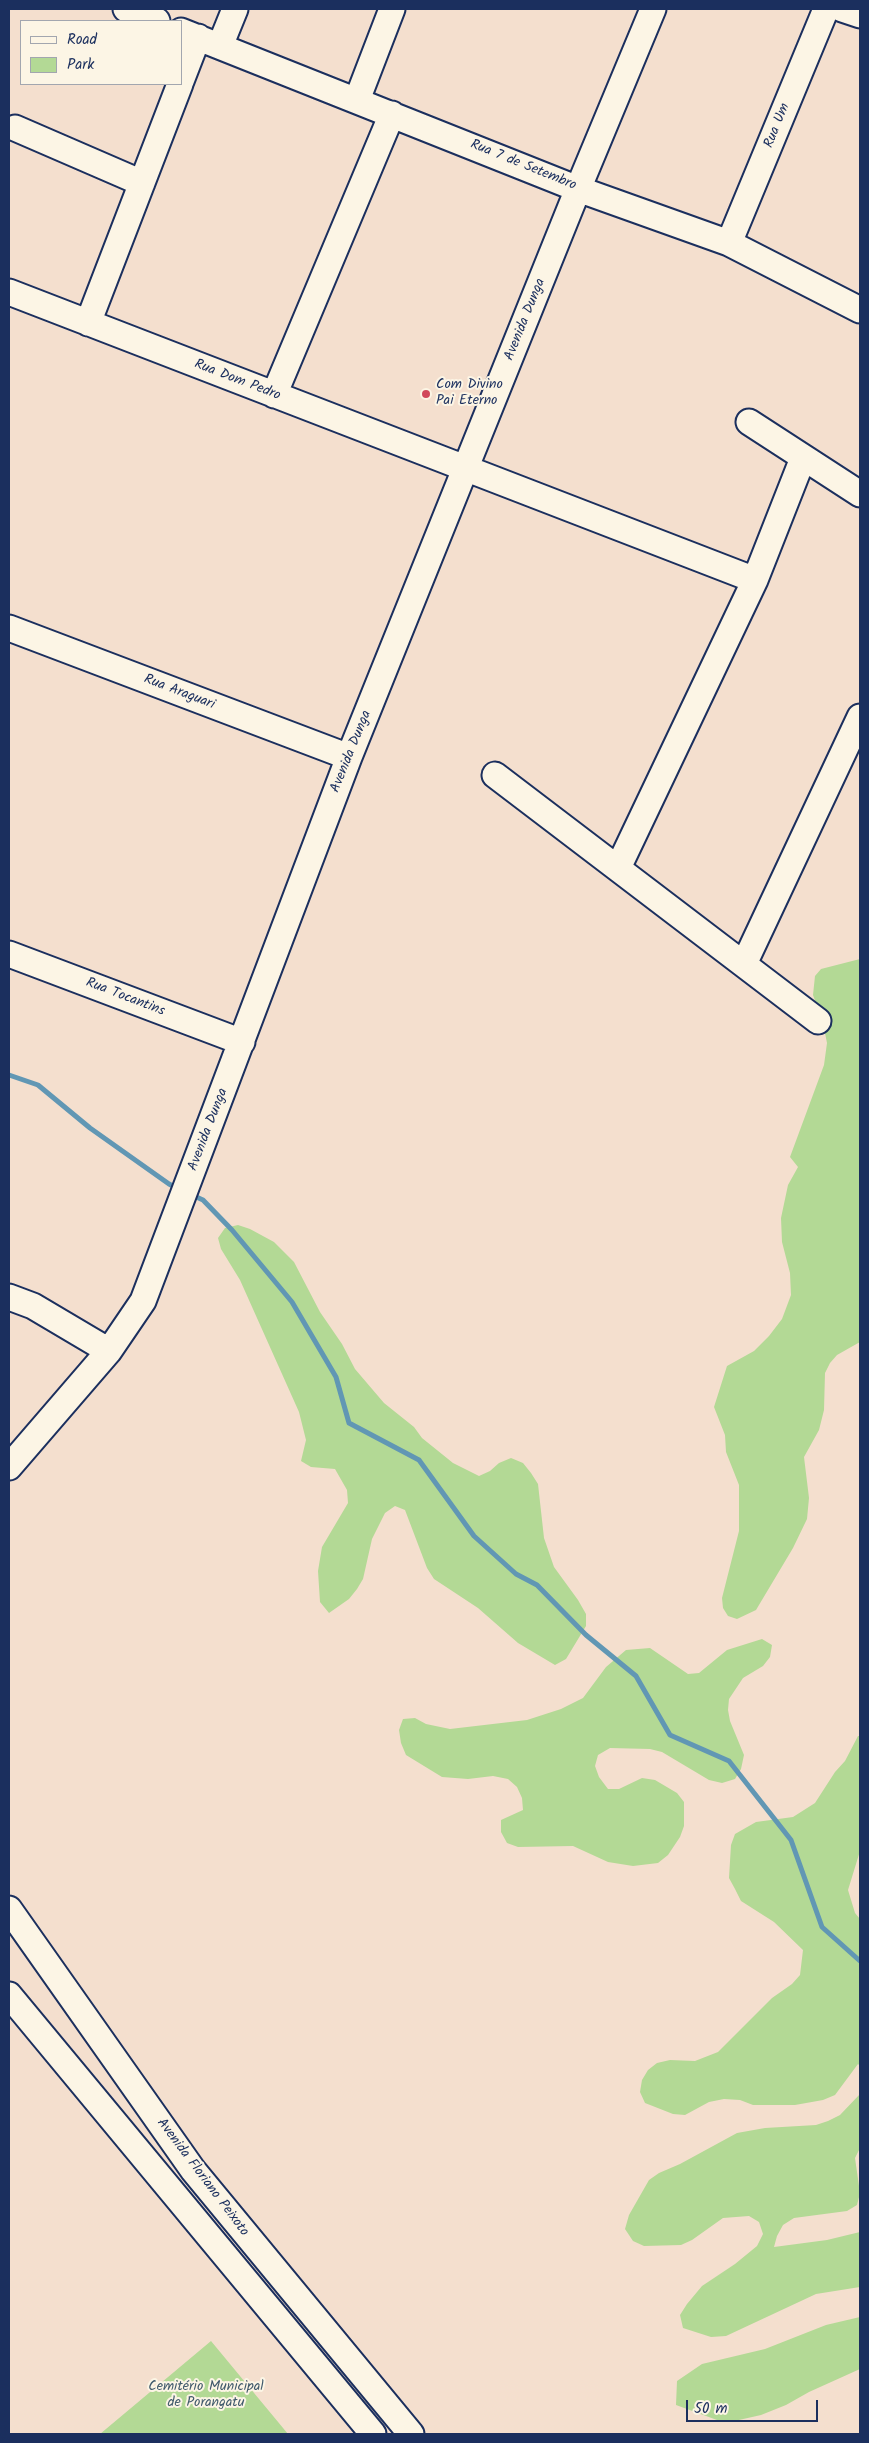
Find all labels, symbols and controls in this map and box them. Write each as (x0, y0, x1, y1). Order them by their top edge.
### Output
legend (20, 20, 182, 85)
text: Road (67, 28, 97, 52)
text: Park (67, 53, 94, 77)
street label: Rua Um (761, 101, 795, 151)
street label: Rua 7 de Setembro (467, 137, 579, 195)
street label: Avenida Dunga (502, 276, 550, 364)
street label: Rua Dom Pedro (191, 357, 283, 405)
place label: Com Divino Pai Eterno (436, 378, 503, 411)
marker: Com Divino Pai Eterno (420, 388, 432, 400)
street label: Rua Araguari (141, 672, 217, 714)
street label: Avenida Dunga (328, 708, 376, 796)
street label: Rua Tocantins (83, 975, 167, 1021)
street label: Avenida Dunga (186, 1086, 232, 1174)
street label: Avenida Floriano Peixoto (152, 2116, 252, 2240)
park label: Cemitério Municipal de Porangatu (148, 2380, 264, 2412)
scale bar (689, 2390, 822, 2422)
text: 50 m (694, 2397, 728, 2421)

